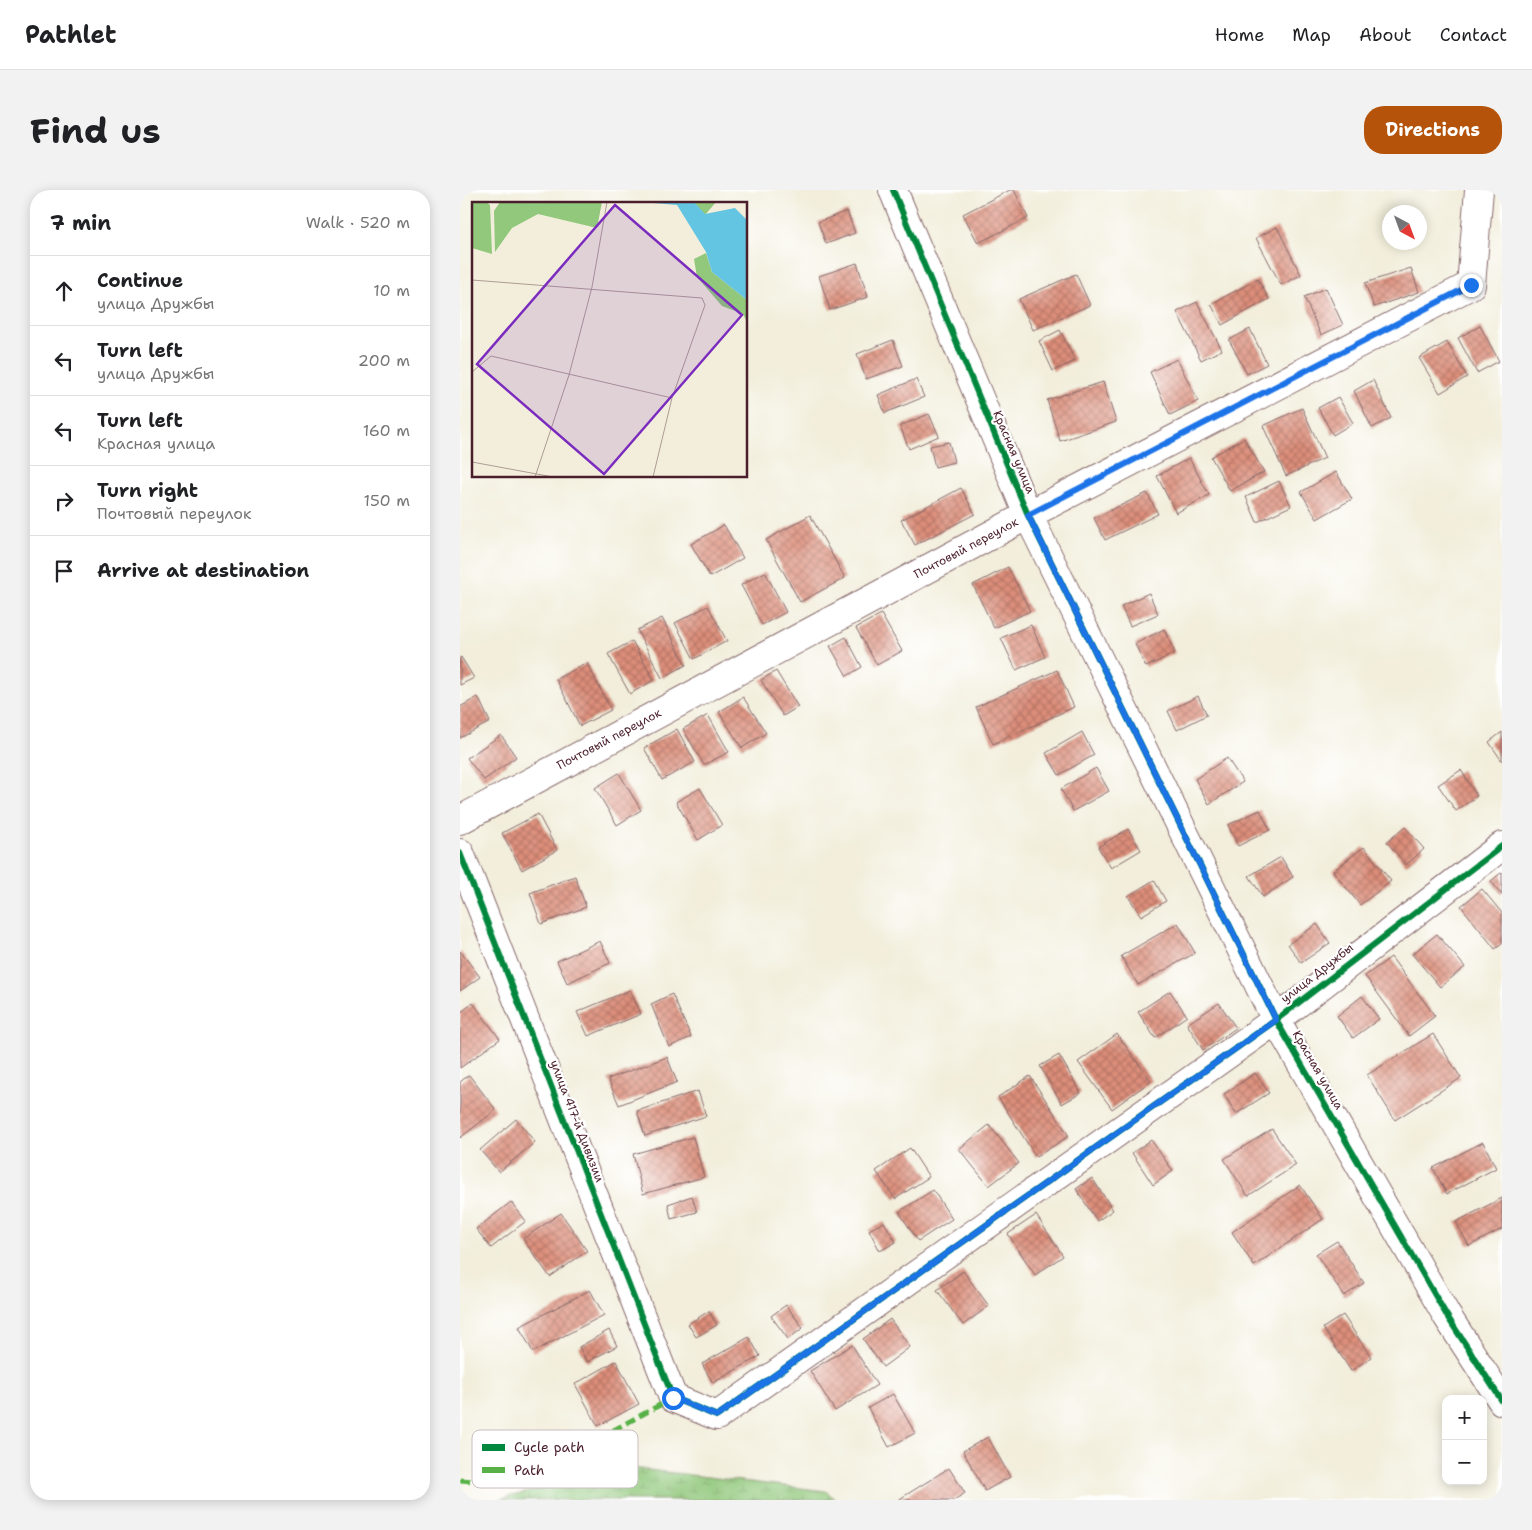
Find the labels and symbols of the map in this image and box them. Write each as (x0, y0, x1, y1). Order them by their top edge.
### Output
inset map (472, 202, 748, 478)
north arrow (1382, 205, 1427, 250)
route end (1460, 274, 1483, 297)
street label: Красная улица (989, 408, 1039, 496)
street label: Почтовый переулок (911, 513, 1021, 582)
street label: Почтовый переулок (554, 704, 664, 773)
street label: улица Дружбы (1277, 940, 1357, 1006)
street label: Красная улица (1289, 1028, 1347, 1113)
street label: улица 417-й Дивизии (546, 1058, 608, 1185)
route start (662, 1387, 685, 1410)
legend (472, 1430, 638, 1488)
text: Cycle path (514, 1438, 585, 1456)
text: Path (514, 1461, 545, 1479)

